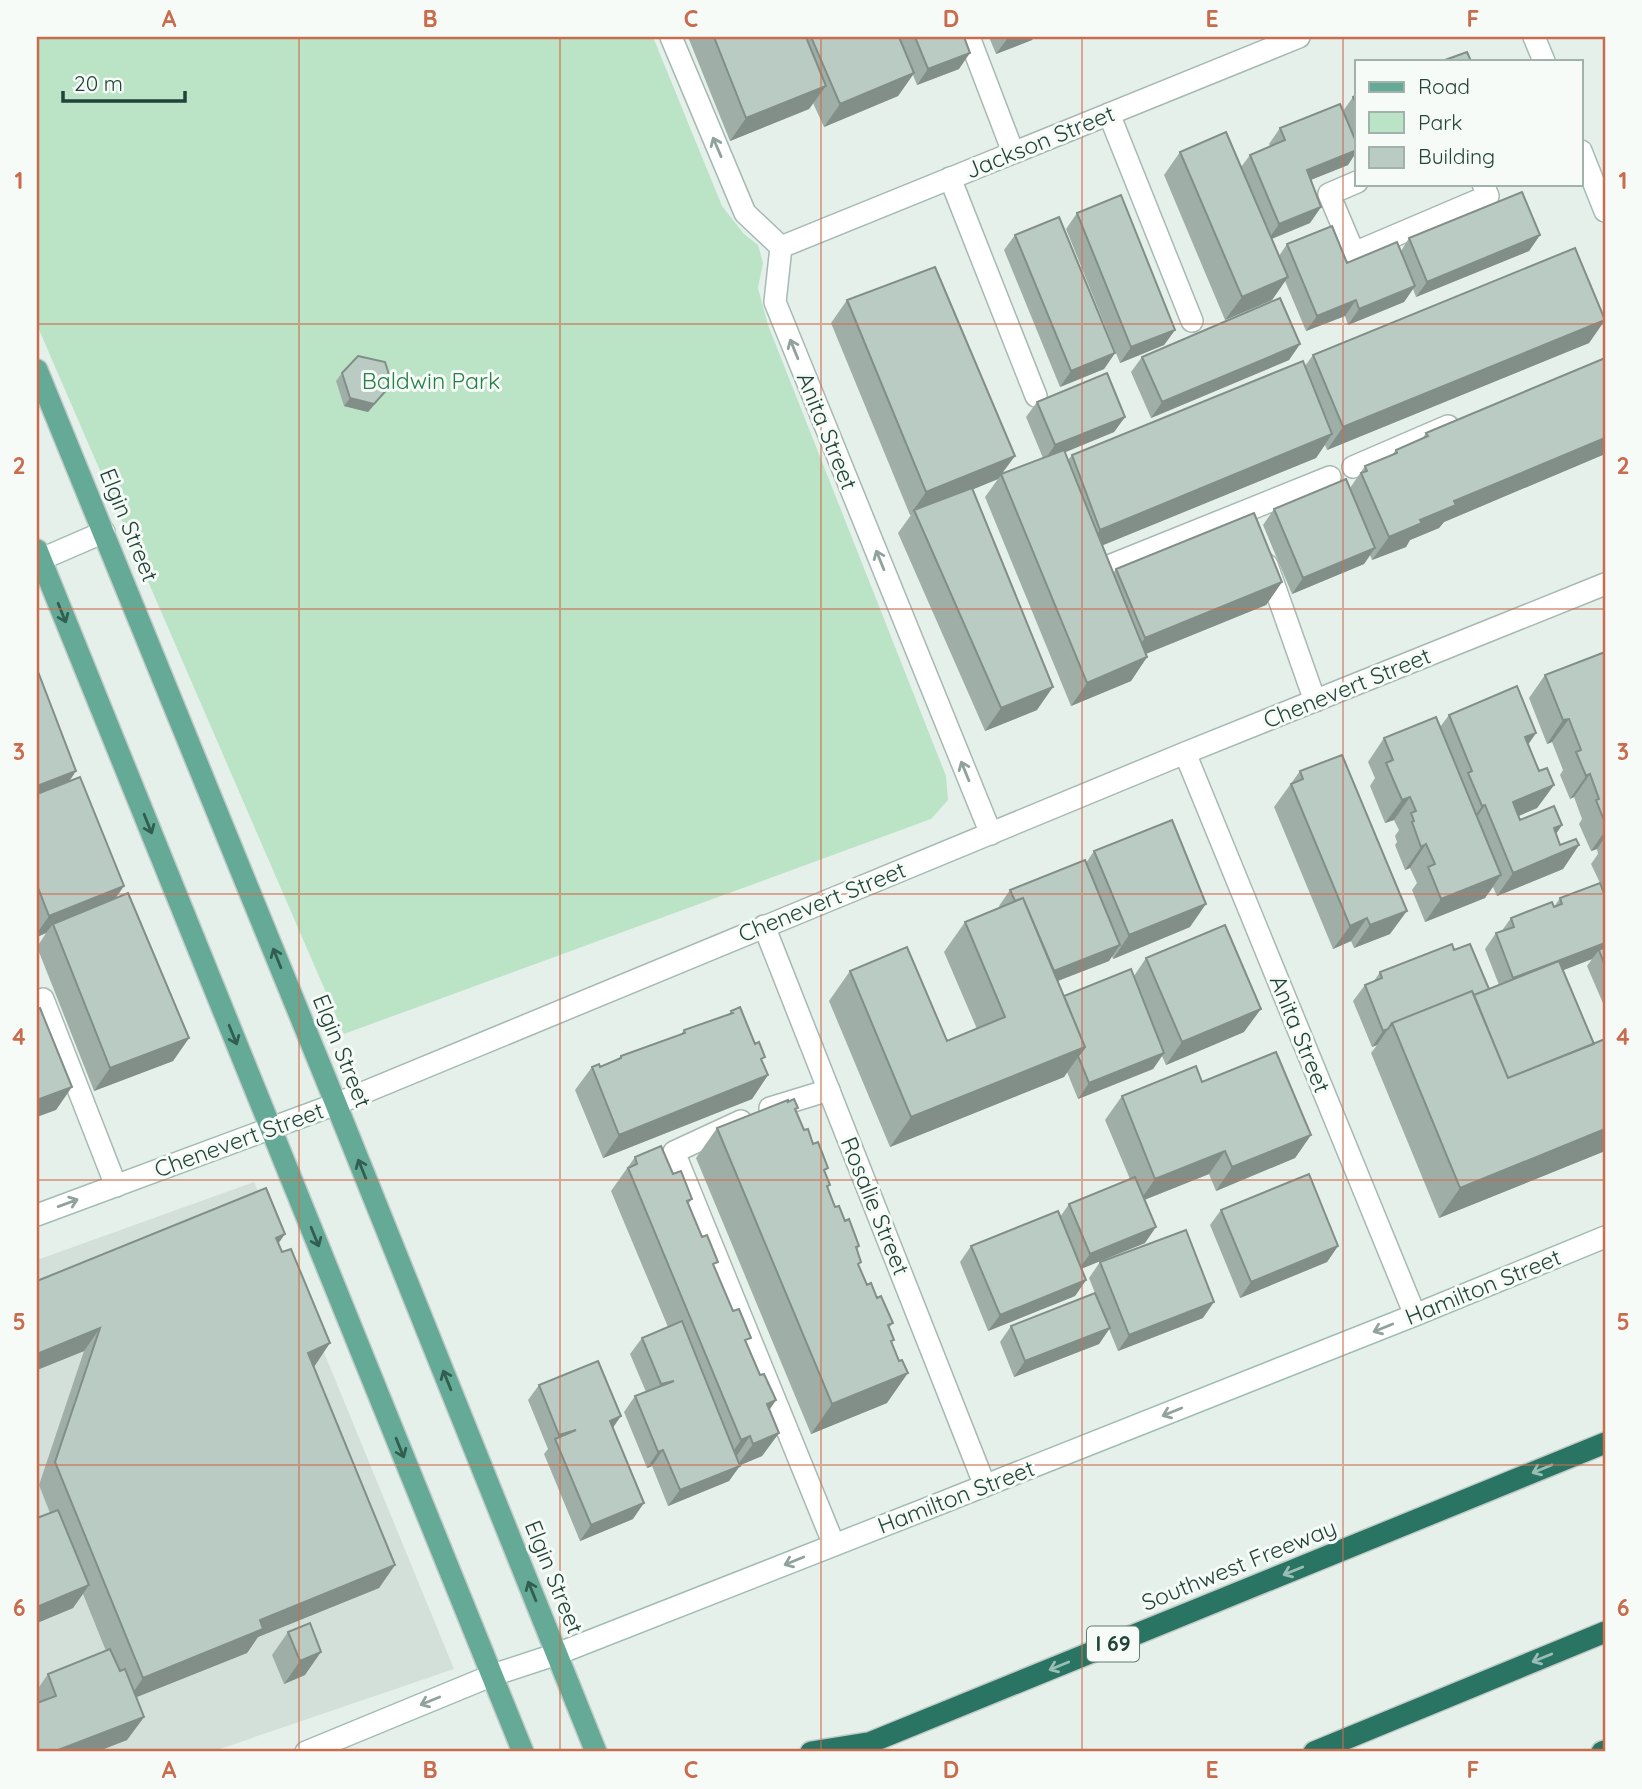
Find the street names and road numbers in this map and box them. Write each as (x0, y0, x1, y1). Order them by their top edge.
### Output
street label: Jackson Street (961, 98, 1119, 185)
street label: Anita Street (791, 368, 864, 494)
street label: Elgin Street (94, 464, 165, 586)
street label: Chenevert Street (1259, 641, 1435, 734)
street label: Chenevert Street (734, 855, 910, 948)
street label: Anita Street (1264, 971, 1337, 1097)
street label: Elgin Street (307, 990, 378, 1112)
street label: Chenevert Street (150, 1095, 328, 1184)
street label: Rosalie Street (835, 1132, 916, 1279)
street label: Hamilton Street (1401, 1242, 1565, 1331)
street label: Hamilton Street (873, 1453, 1039, 1540)
street label: Southwest Freeway (1137, 1512, 1340, 1617)
street label: Elgin Street (519, 1516, 590, 1638)
road number: I 69 (1087, 1626, 1139, 1662)

